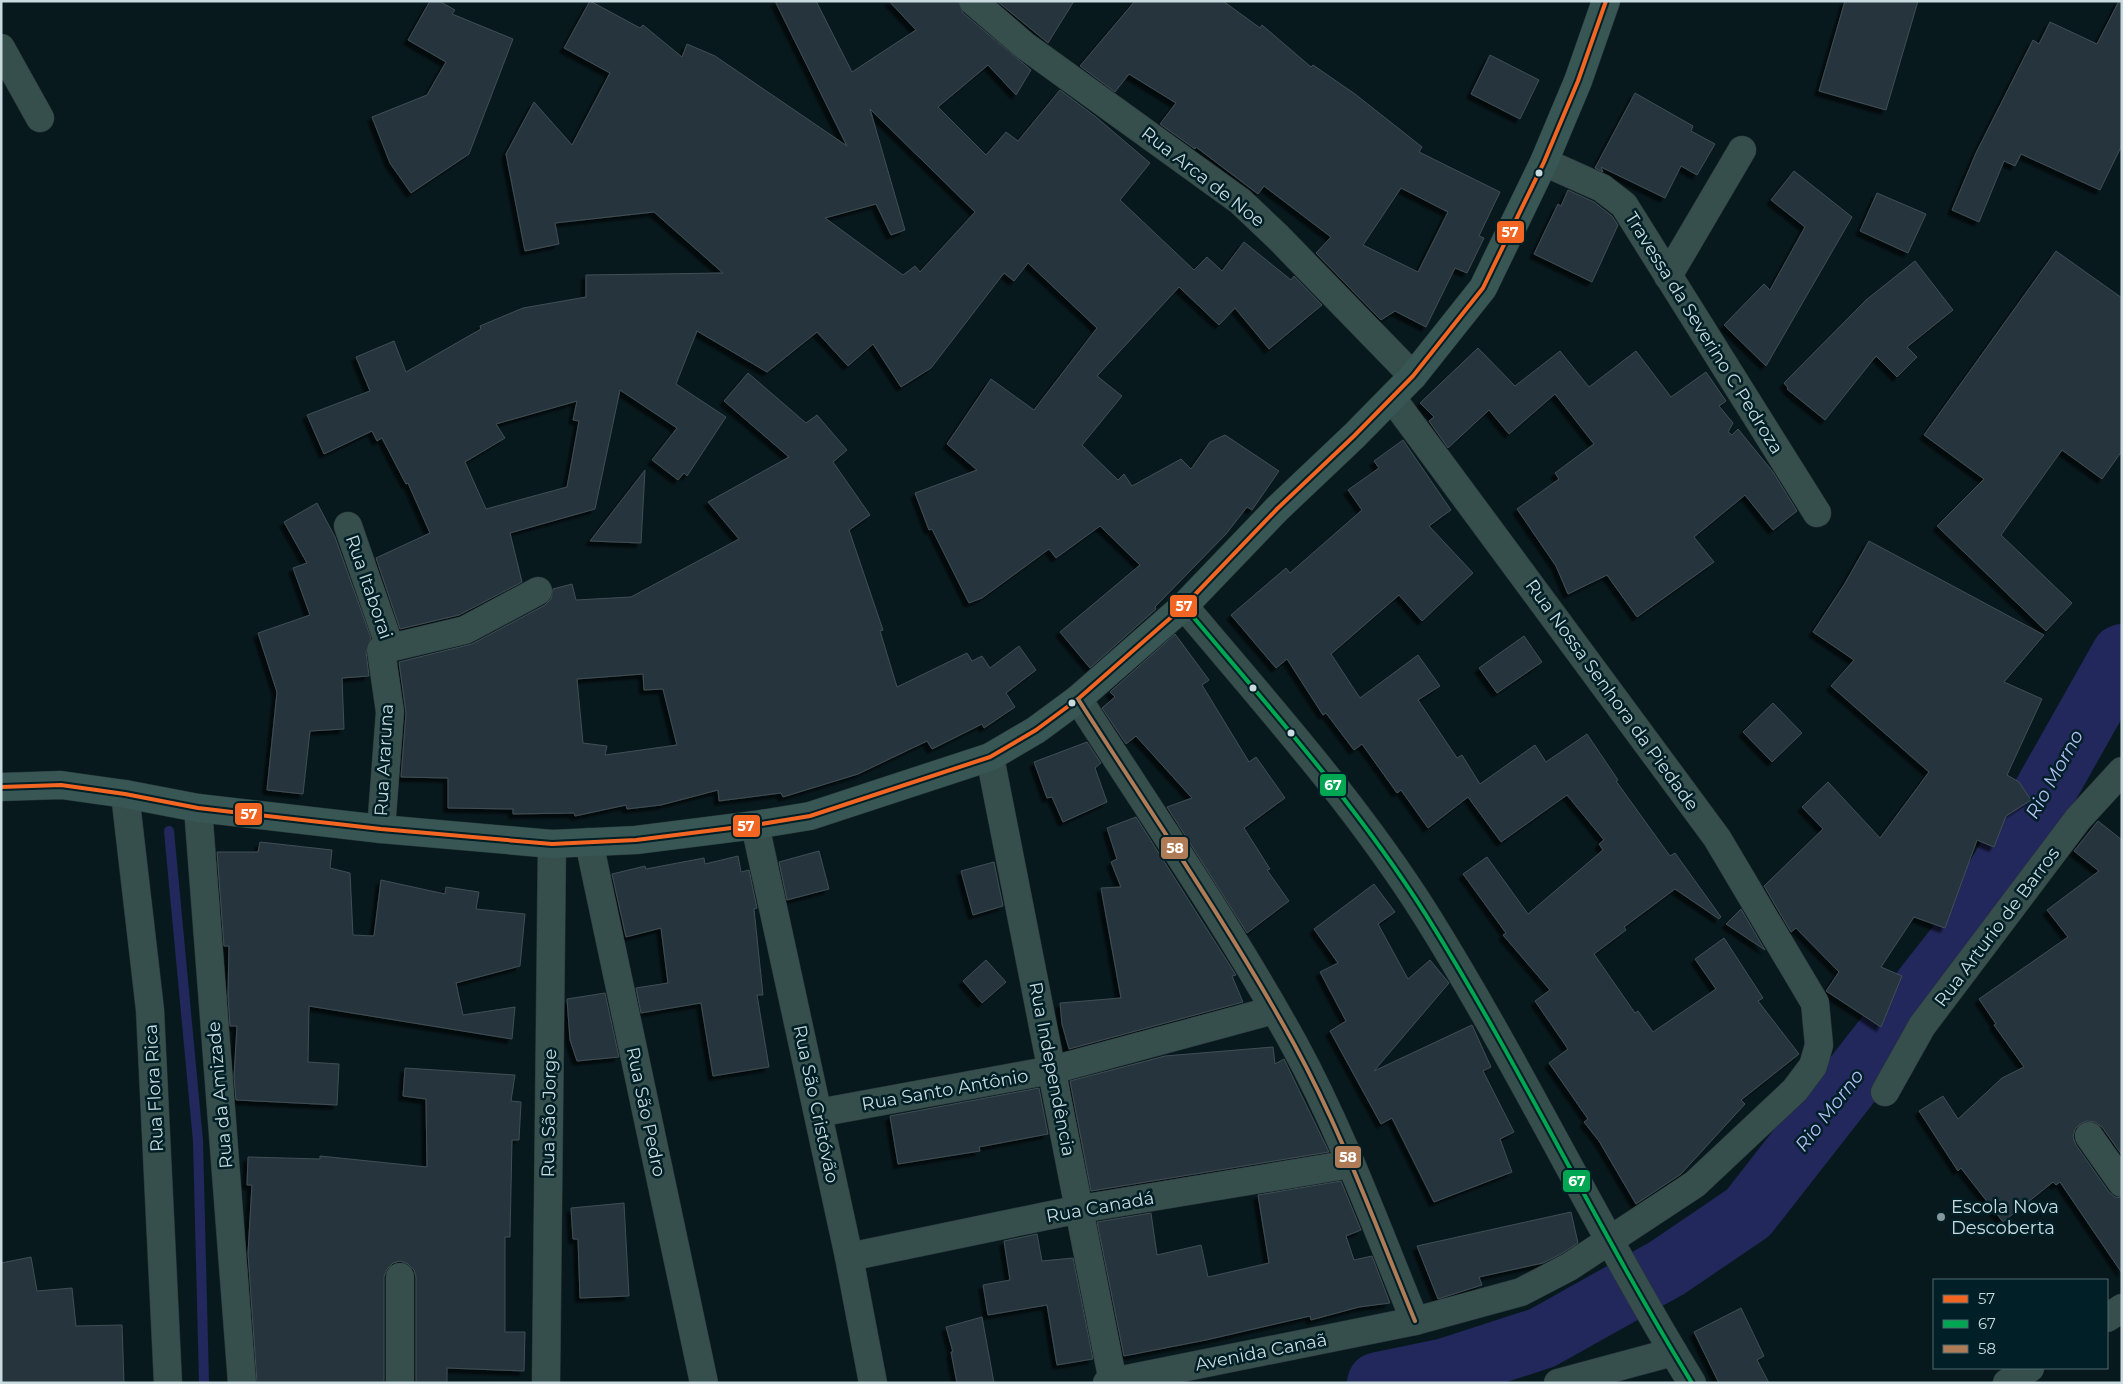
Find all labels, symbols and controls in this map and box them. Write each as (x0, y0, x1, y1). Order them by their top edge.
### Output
street label: Rua Arca de Noe (1137, 122, 1269, 232)
unlabelled marker (1534, 168, 1544, 178)
street label: Travessa da Severino C Pedroza (1620, 208, 1788, 458)
line badge: 57 (1496, 220, 1525, 244)
text: 57 (1502, 223, 1519, 241)
street label: Rua Itaborai (341, 532, 397, 642)
street label: Rua Nossa Senhora da Piedade (1521, 575, 1703, 815)
line badge: 57 (1169, 594, 1198, 618)
text: 57 (1176, 597, 1193, 615)
unlabelled marker (1248, 683, 1258, 693)
unlabelled marker (1067, 698, 1077, 708)
street label: Rua Araruna (370, 703, 398, 817)
water label: Rio Morno (2021, 726, 2088, 823)
unlabelled marker (1286, 728, 1296, 738)
line badge: 67 (1319, 773, 1347, 797)
text: 67 (1324, 776, 1342, 794)
line badge: 57 (234, 802, 263, 826)
text: 57 (241, 805, 258, 823)
line badge: 57 (732, 814, 761, 838)
text: 57 (738, 817, 755, 835)
line badge: 58 (1160, 836, 1189, 860)
text: 58 (1166, 839, 1184, 857)
street label: Rua Arturio de Barros (1930, 843, 2064, 1011)
street label: Rua Independência (1024, 980, 1080, 1158)
street label: Rua da Amizade (203, 1020, 237, 1170)
street label: Rua Flora Rica (140, 1023, 168, 1153)
street label: Rua São Cristóvão (789, 1023, 843, 1185)
street label: Rua São Pedro (621, 1045, 671, 1179)
street label: Rua São Jorge (537, 1048, 561, 1178)
street label: Rua Santo Antônio (860, 1065, 1030, 1115)
water label: Rio Morno (1790, 1065, 1869, 1156)
line badge: 58 (1334, 1145, 1362, 1169)
text: 58 (1339, 1148, 1357, 1166)
line badge: 67 (1562, 1169, 1591, 1193)
text: 67 (1568, 1172, 1586, 1190)
street label: Rua Canadá (1044, 1187, 1156, 1227)
place label: Escola Nova Descoberta (1951, 1196, 2059, 1239)
marker: Escola Nova Descoberta (1935, 1211, 1947, 1223)
legend (1933, 1279, 2108, 1369)
text: 57 (1978, 1289, 1995, 1308)
text: 67 (1978, 1314, 1996, 1333)
street label: Avenida Canaã (1193, 1328, 1329, 1376)
text: 58 (1978, 1339, 1996, 1358)

